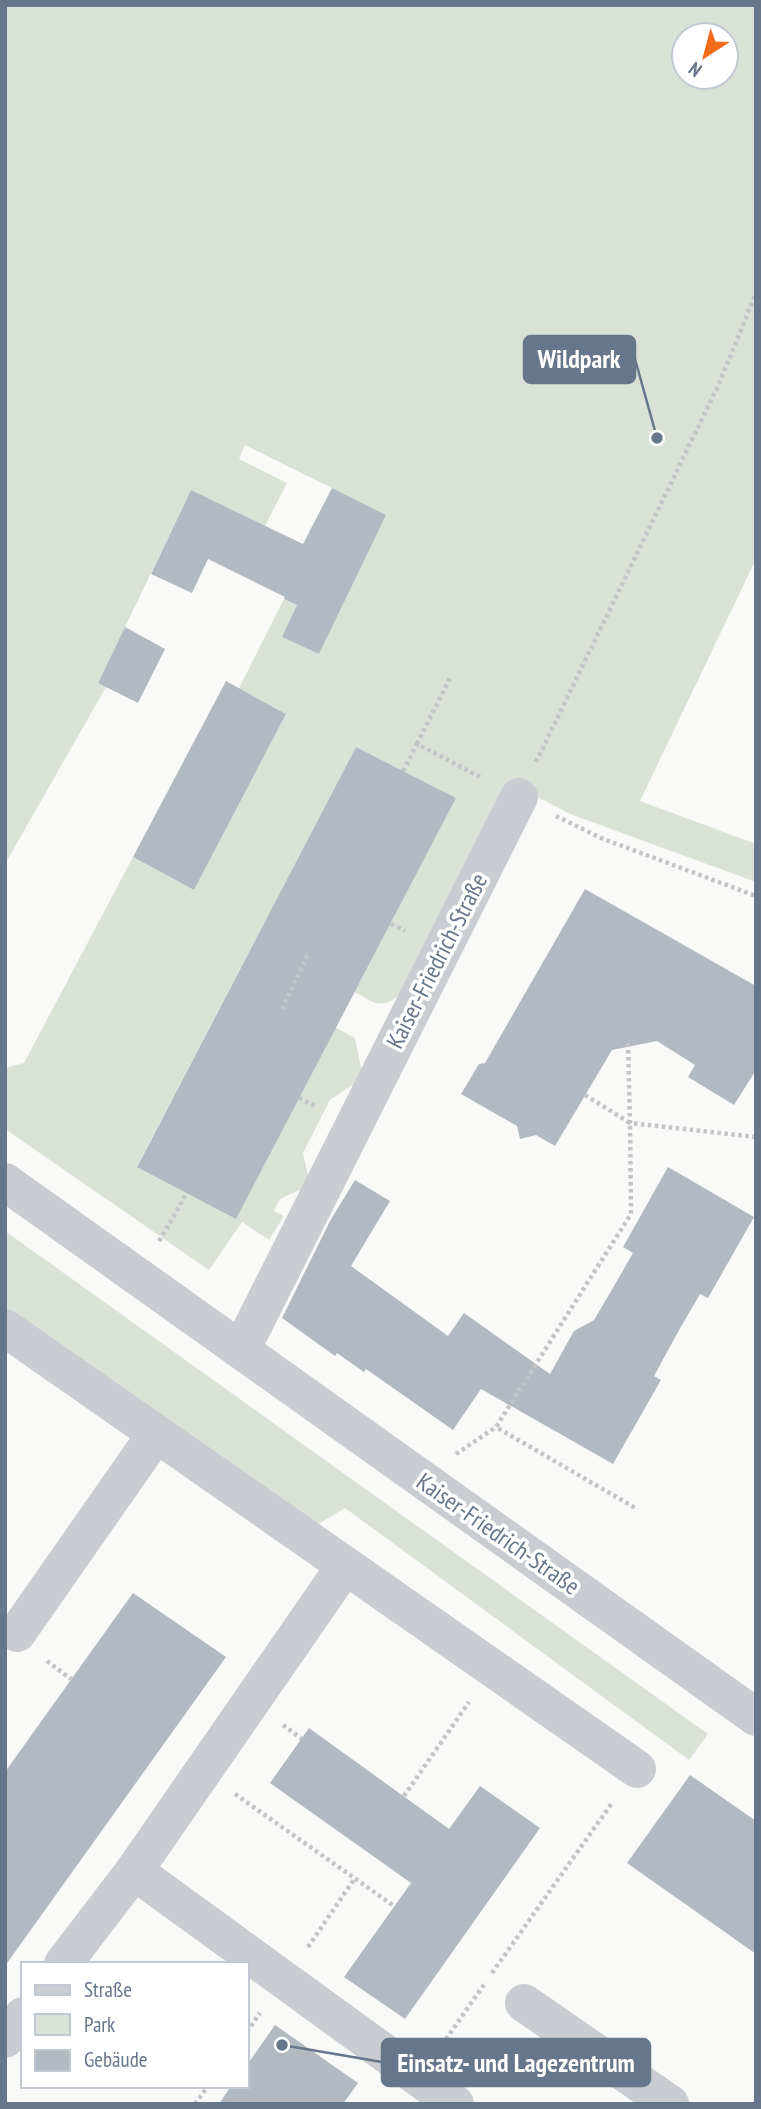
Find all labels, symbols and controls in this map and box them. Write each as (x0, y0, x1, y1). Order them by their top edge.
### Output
north arrow (670, 21, 740, 91)
text: N (684, 57, 706, 82)
callout: Wildpark (524, 336, 635, 383)
text: Wildpark (536, 342, 621, 375)
street label: Kaiser-Friedrich-Straße (379, 868, 494, 1053)
street label: Kaiser-Friedrich-Straße (411, 1466, 586, 1601)
legend (21, 1962, 248, 2088)
text: Straße (84, 1976, 132, 2003)
text: Park (84, 2011, 115, 2038)
callout: Einsatz- und Lagezentrum (382, 2039, 650, 2086)
text: Gebäude (84, 2046, 147, 2073)
text: Einsatz- und Lagezentrum (397, 2046, 635, 2079)

